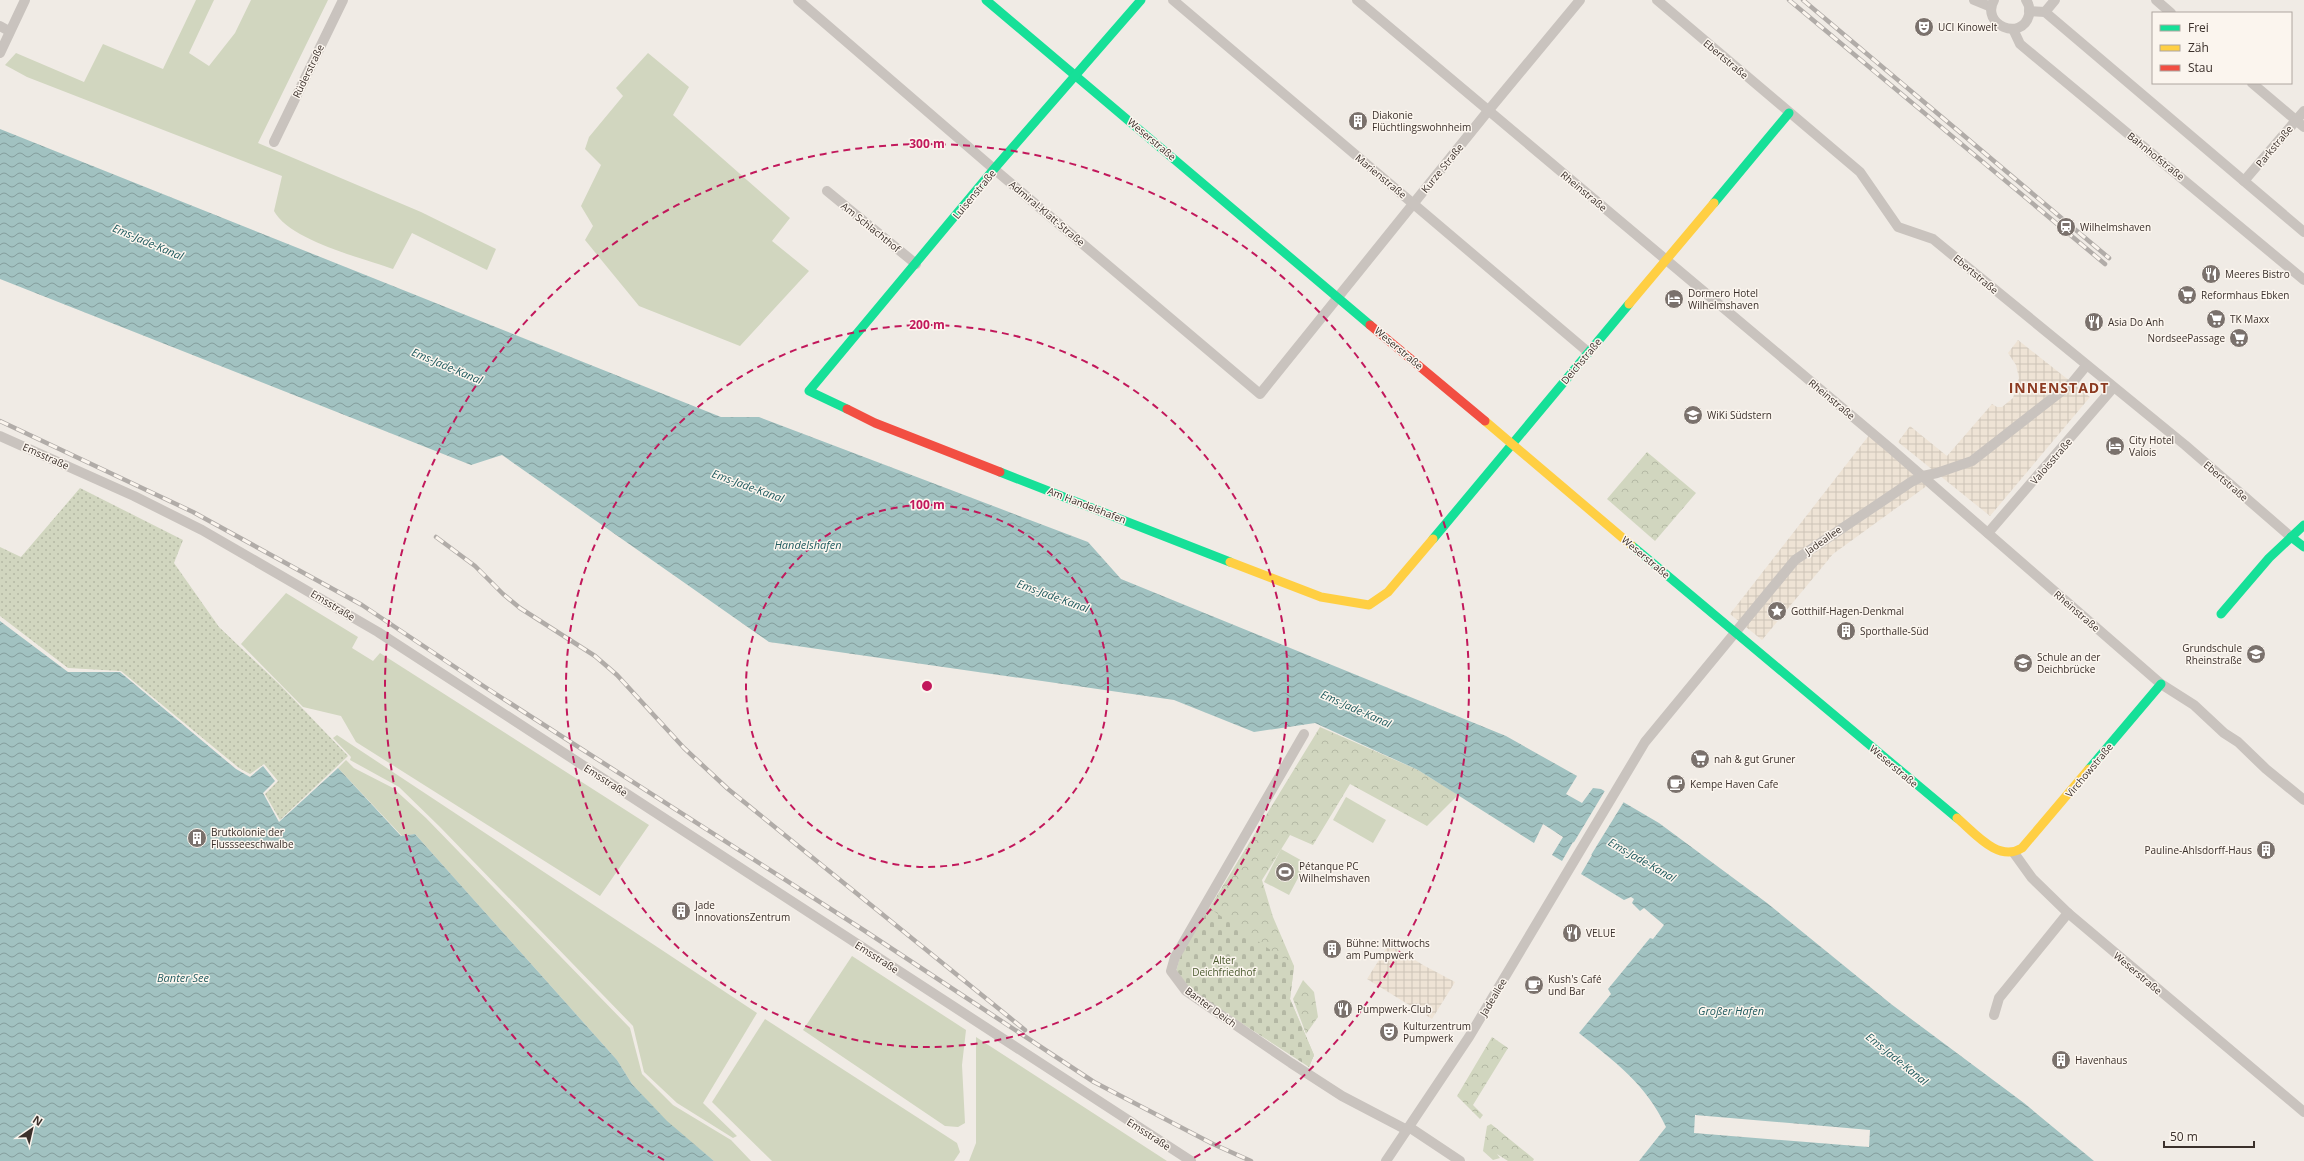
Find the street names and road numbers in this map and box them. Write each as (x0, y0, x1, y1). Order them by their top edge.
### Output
street label: Ebertstraße (1701, 36, 1752, 82)
street label: Rüderstraße (289, 42, 327, 100)
street label: Weserstraße (1125, 115, 1179, 164)
street label: Parkstraße (2252, 122, 2296, 170)
street label: Bahnhofstraße (2125, 129, 2188, 184)
street label: Kurze Straße (1418, 140, 1466, 196)
street label: Marienstraße (1352, 150, 1410, 202)
street label: Luisenstraße (949, 166, 999, 222)
street label: Rheinstraße (1558, 168, 1610, 215)
street label: Admiral-Klatt-Straße (1006, 177, 1088, 249)
street label: Am Schlachthof (838, 199, 904, 256)
street label: Ebertstraße (1951, 251, 2002, 297)
street label: Weserstraße (1372, 324, 1426, 373)
street label: Deichstraße (1558, 335, 1605, 387)
street label: Rheinstraße (1806, 376, 1858, 423)
street label: Valoisstraße (2027, 435, 2075, 487)
street label: Emsstraße (21, 440, 72, 473)
street label: Ebertstraße (2201, 458, 2252, 504)
street label: Am Handelshafen (1046, 484, 1128, 526)
street label: Jadeallee (1801, 522, 1844, 558)
street label: Weserstraße (1619, 533, 1673, 582)
street label: Emsstraße (308, 586, 358, 624)
street label: Rheinstraße (2051, 587, 2103, 635)
street label: Virchowstraße (2062, 740, 2116, 800)
street label: Weserstraße (1867, 742, 1921, 791)
street label: Emsstraße (581, 761, 631, 800)
street label: Emsstraße (852, 938, 902, 977)
street label: Weserstraße (2111, 949, 2165, 998)
street label: Jadeallee (1476, 975, 1510, 1019)
street label: Banter Deich (1182, 984, 1240, 1030)
street label: Emsstraße (1124, 1115, 1174, 1154)

